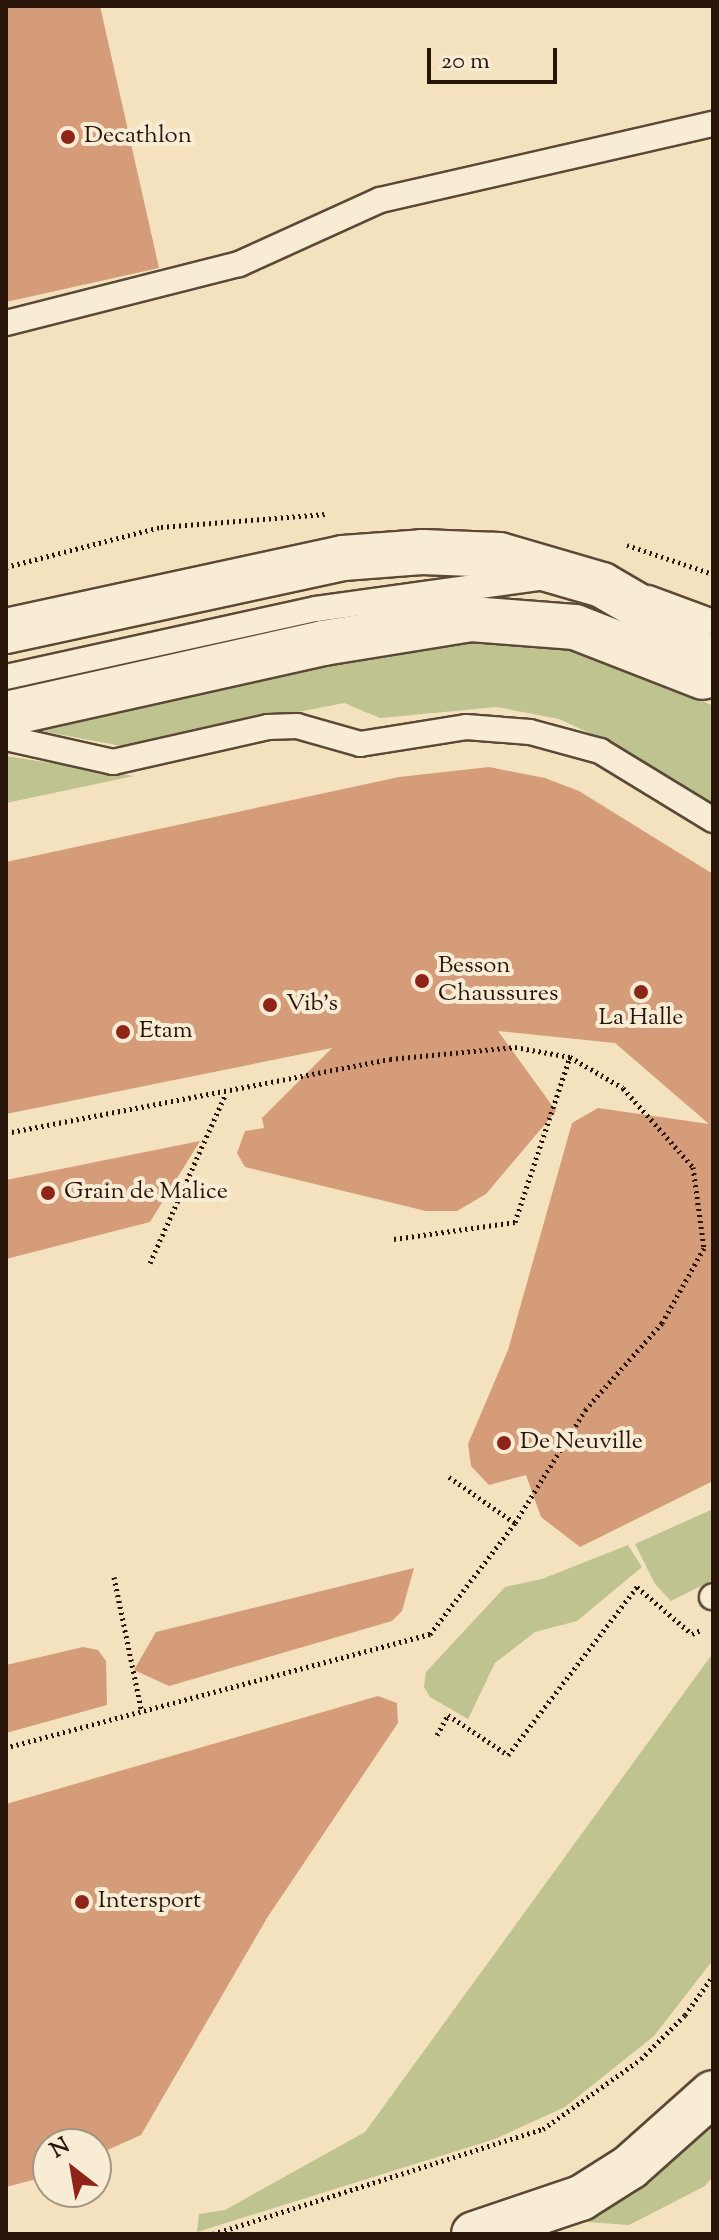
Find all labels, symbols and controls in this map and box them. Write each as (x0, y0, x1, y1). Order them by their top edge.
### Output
scale bar (431, 32, 561, 82)
text: 20 m (441, 45, 490, 79)
place label: Decathlon (84, 123, 192, 151)
marker: Decathlon (59, 128, 77, 146)
place label: Besson Chaussures (438, 953, 558, 1009)
marker: Besson Chaussures (413, 972, 431, 990)
marker: La Halle (632, 983, 650, 1001)
place label: Vib's (286, 991, 338, 1019)
marker: Vib's (261, 996, 279, 1014)
place label: La Halle (598, 1005, 684, 1033)
place label: Etam (139, 1018, 193, 1046)
marker: Etam (114, 1023, 132, 1041)
place label: Grain de Malice (64, 1179, 228, 1207)
marker: Grain de Malice (39, 1184, 57, 1202)
place label: De Neuville (520, 1429, 643, 1457)
marker: De Neuville (495, 1434, 513, 1452)
place label: Intersport (98, 1888, 201, 1916)
marker: Intersport (73, 1893, 91, 1911)
north arrow (32, 2128, 112, 2208)
text: N (45, 2131, 76, 2167)

